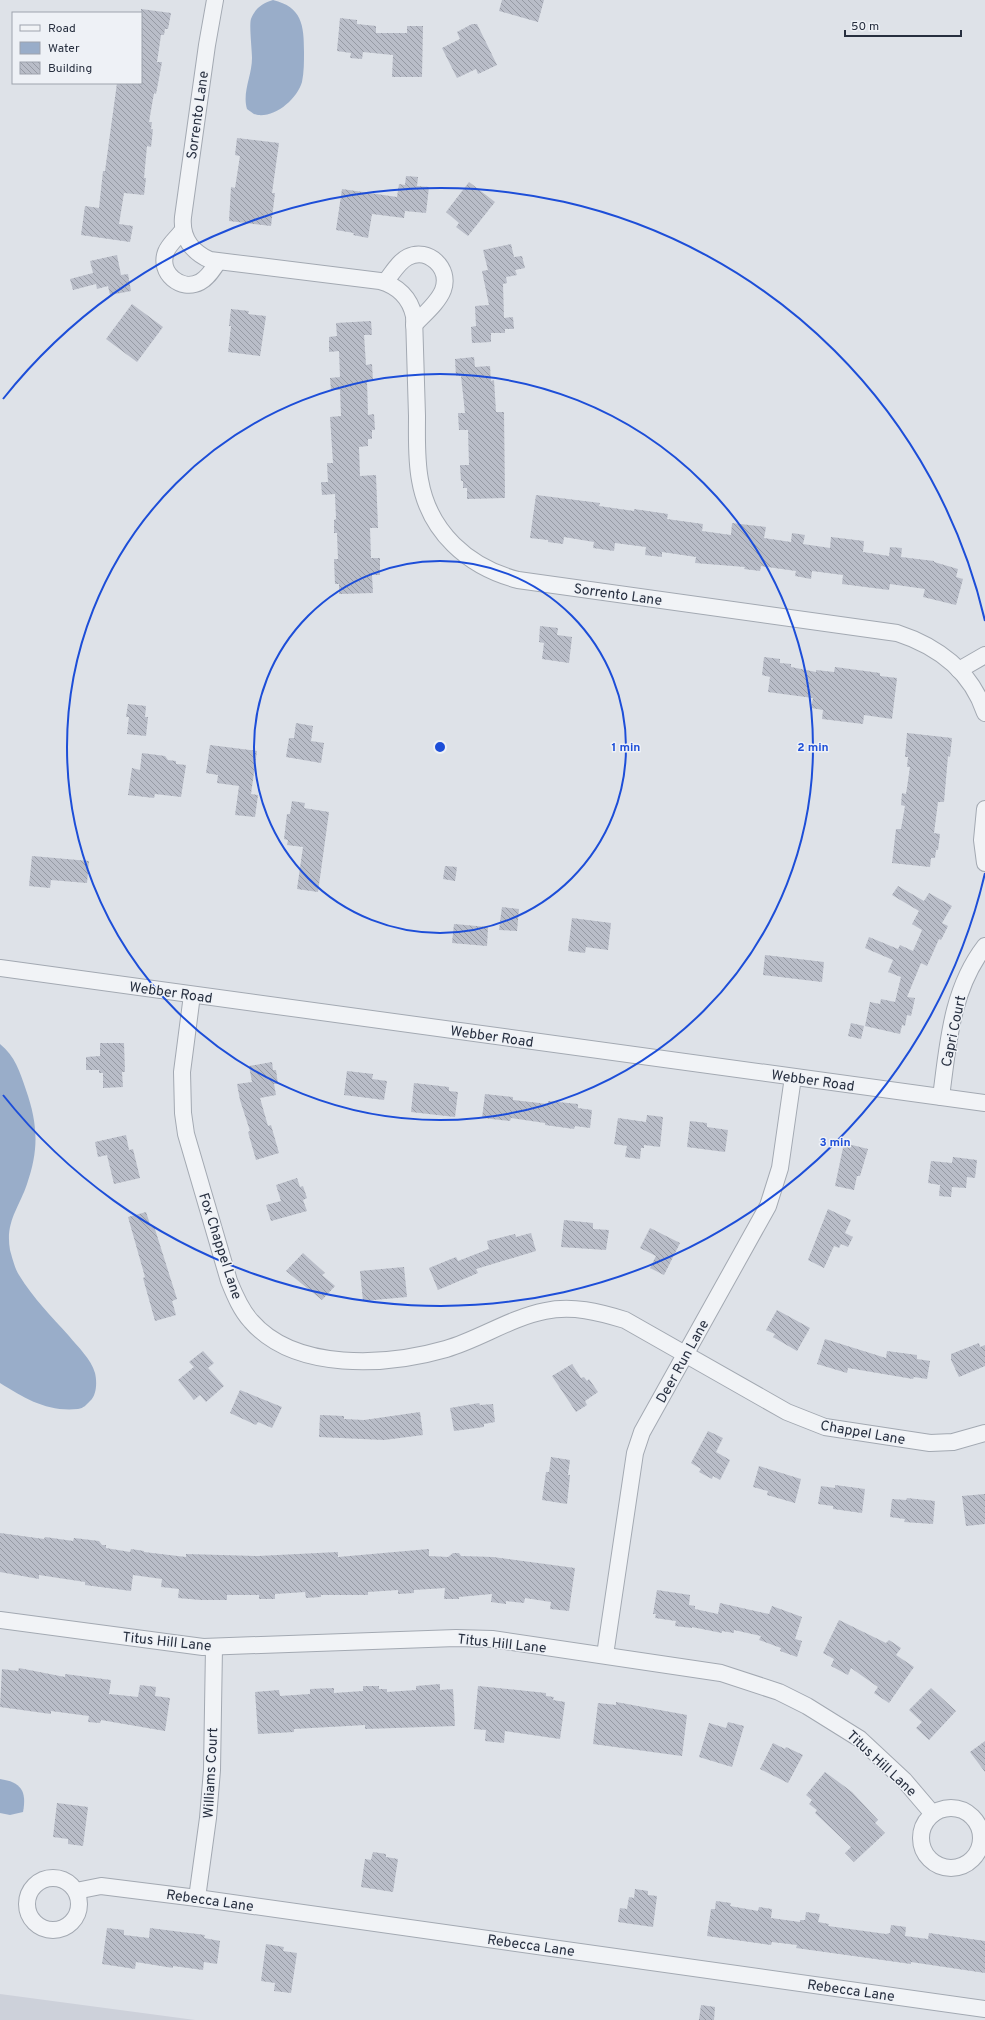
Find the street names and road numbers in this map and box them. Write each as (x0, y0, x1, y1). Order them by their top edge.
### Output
street label: Sorrento Lane (184, 70, 213, 160)
street label: Sorrento Lane (573, 581, 663, 610)
street label: Webber Road (128, 979, 213, 1008)
street label: Capri Court (939, 994, 970, 1069)
street label: Webber Road (449, 1023, 534, 1052)
street label: Webber Road (770, 1067, 855, 1096)
street label: Fox Chappel Lane (194, 1191, 245, 1302)
street label: Deer Run Lane (653, 1317, 713, 1406)
street label: Chappel Lane (819, 1418, 907, 1449)
street label: Titus Hill Lane (122, 1629, 212, 1656)
street label: Titus Hill Lane (457, 1631, 547, 1658)
street label: Williams Court (201, 1727, 222, 1819)
street label: Titus Hill Lane (842, 1727, 919, 1801)
street label: Rebecca Lane (165, 1887, 255, 1916)
street label: Rebecca Lane (486, 1932, 576, 1961)
street label: Rebecca Lane (806, 1977, 896, 2006)

